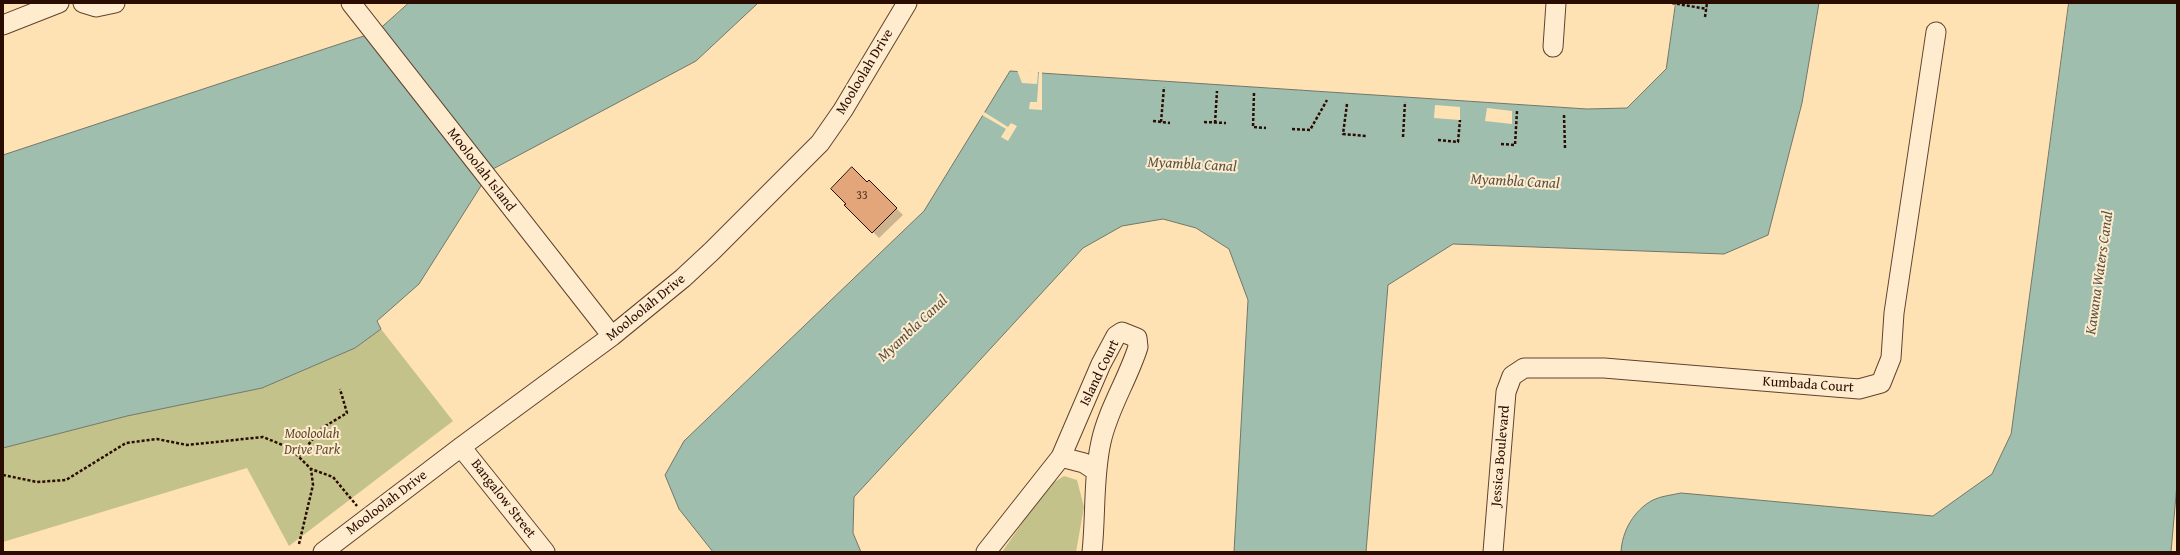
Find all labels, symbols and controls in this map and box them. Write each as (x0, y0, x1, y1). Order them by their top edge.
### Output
street label: Mooloolah Drive (833, 26, 897, 118)
street label: Mooloolah Island (443, 125, 519, 215)
water label: Myambla Canal (1147, 154, 1237, 176)
water label: Myambla Canal (1470, 171, 1560, 193)
house number: 33 (856, 189, 868, 203)
water label: Kawana Waters Canal (2082, 210, 2118, 336)
street label: Mooloolah Drive (603, 271, 689, 345)
water label: Myambla Canal (874, 292, 952, 366)
street label: Island Court (1077, 337, 1123, 409)
street label: Kumbada Court (1762, 373, 1854, 397)
street label: Jessica Boulevard (1488, 405, 1514, 507)
park label: Mooloolah Drive Park (284, 426, 340, 458)
street label: Bangalow Street (467, 456, 539, 542)
street label: Mooloolah Drive (343, 467, 431, 539)

